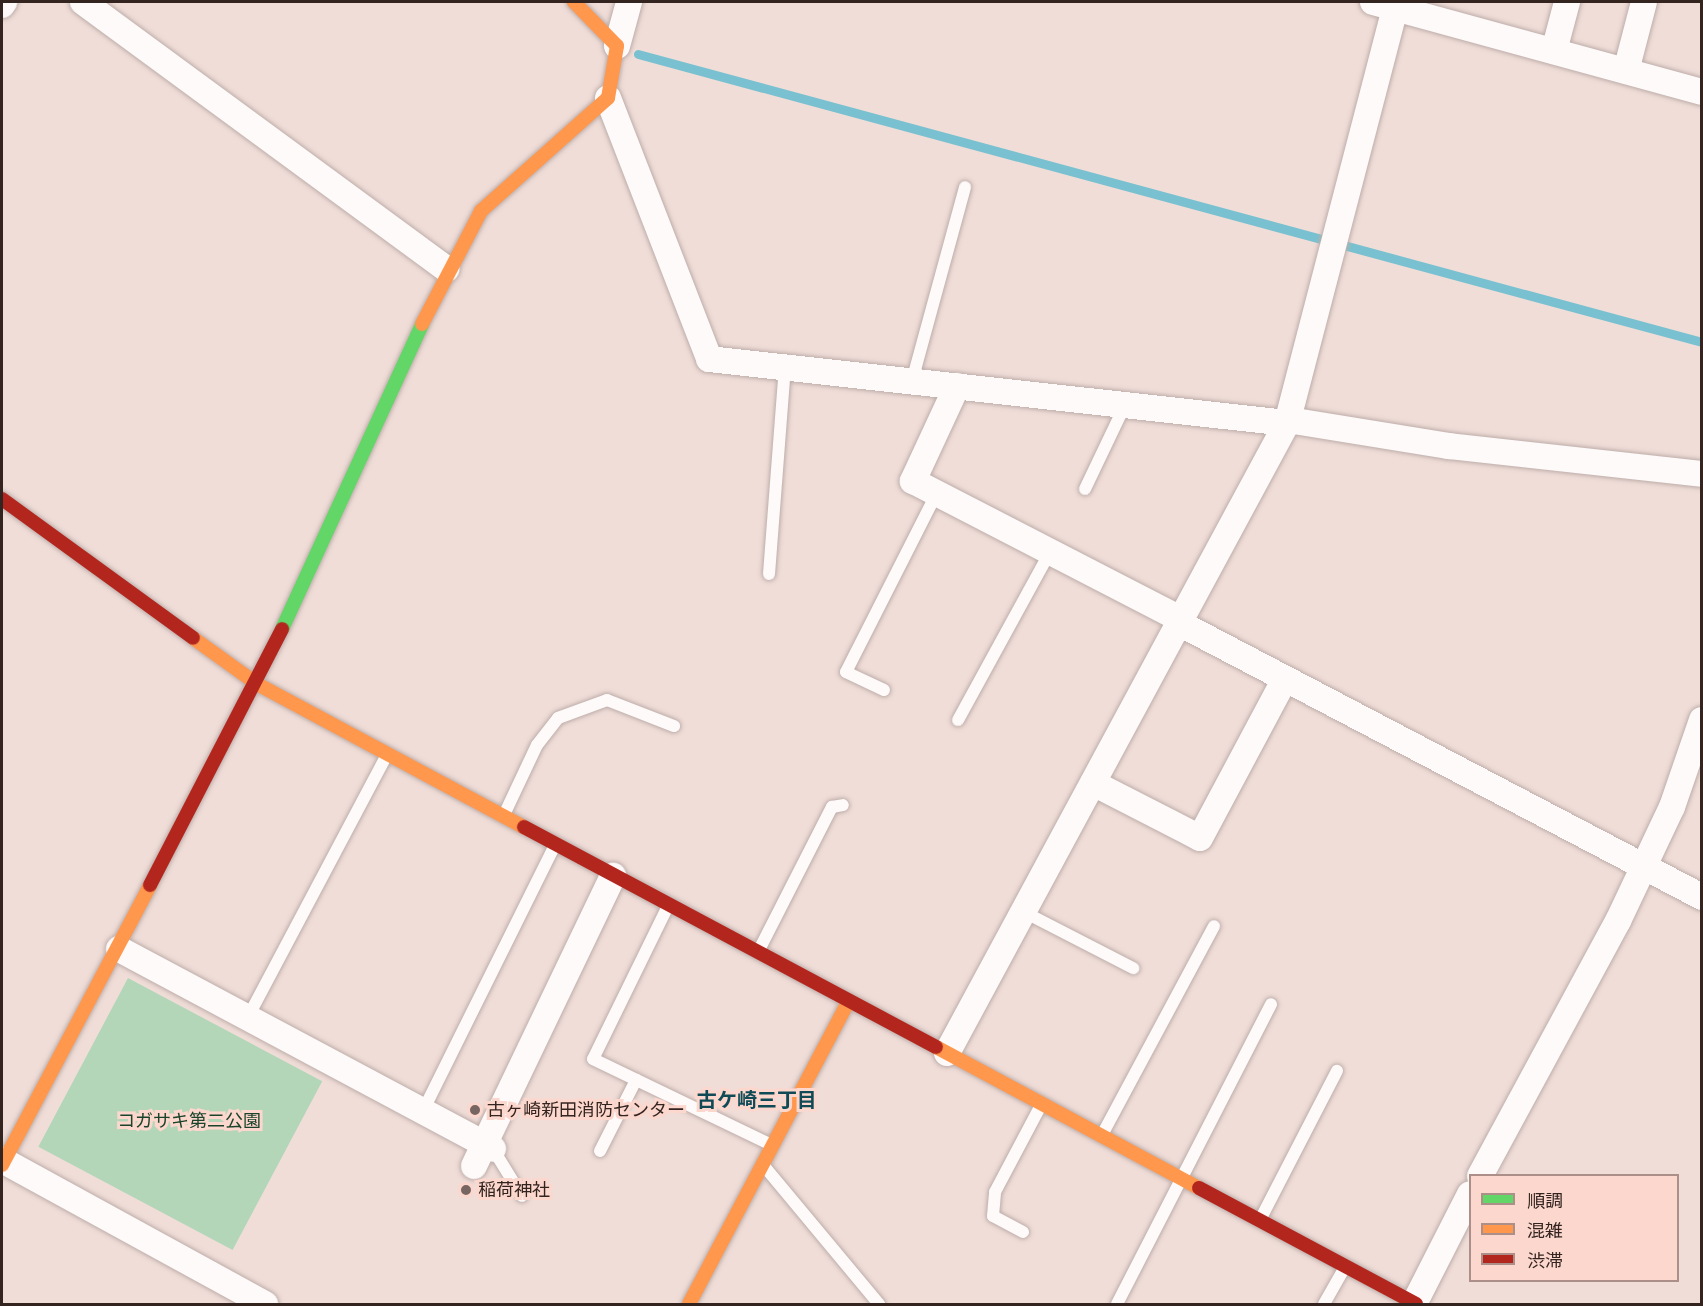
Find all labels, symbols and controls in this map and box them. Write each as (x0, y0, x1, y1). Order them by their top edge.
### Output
district label: 古ケ崎三丁目 (697, 1088, 817, 1112)
place label: 古ヶ崎新田消防センター (487, 1099, 685, 1121)
marker: 古ヶ崎新田消防センター (468, 1103, 482, 1117)
park label: コガサキ第二公園 (117, 1110, 261, 1132)
legend (1469, 1174, 1679, 1282)
place label: 稲荷神社 (478, 1179, 550, 1201)
marker: 稲荷神社 (459, 1183, 473, 1197)
text: 順調 (1527, 1189, 1563, 1212)
text: 混雑 (1527, 1219, 1563, 1242)
text: 渋滞 (1527, 1249, 1563, 1272)

